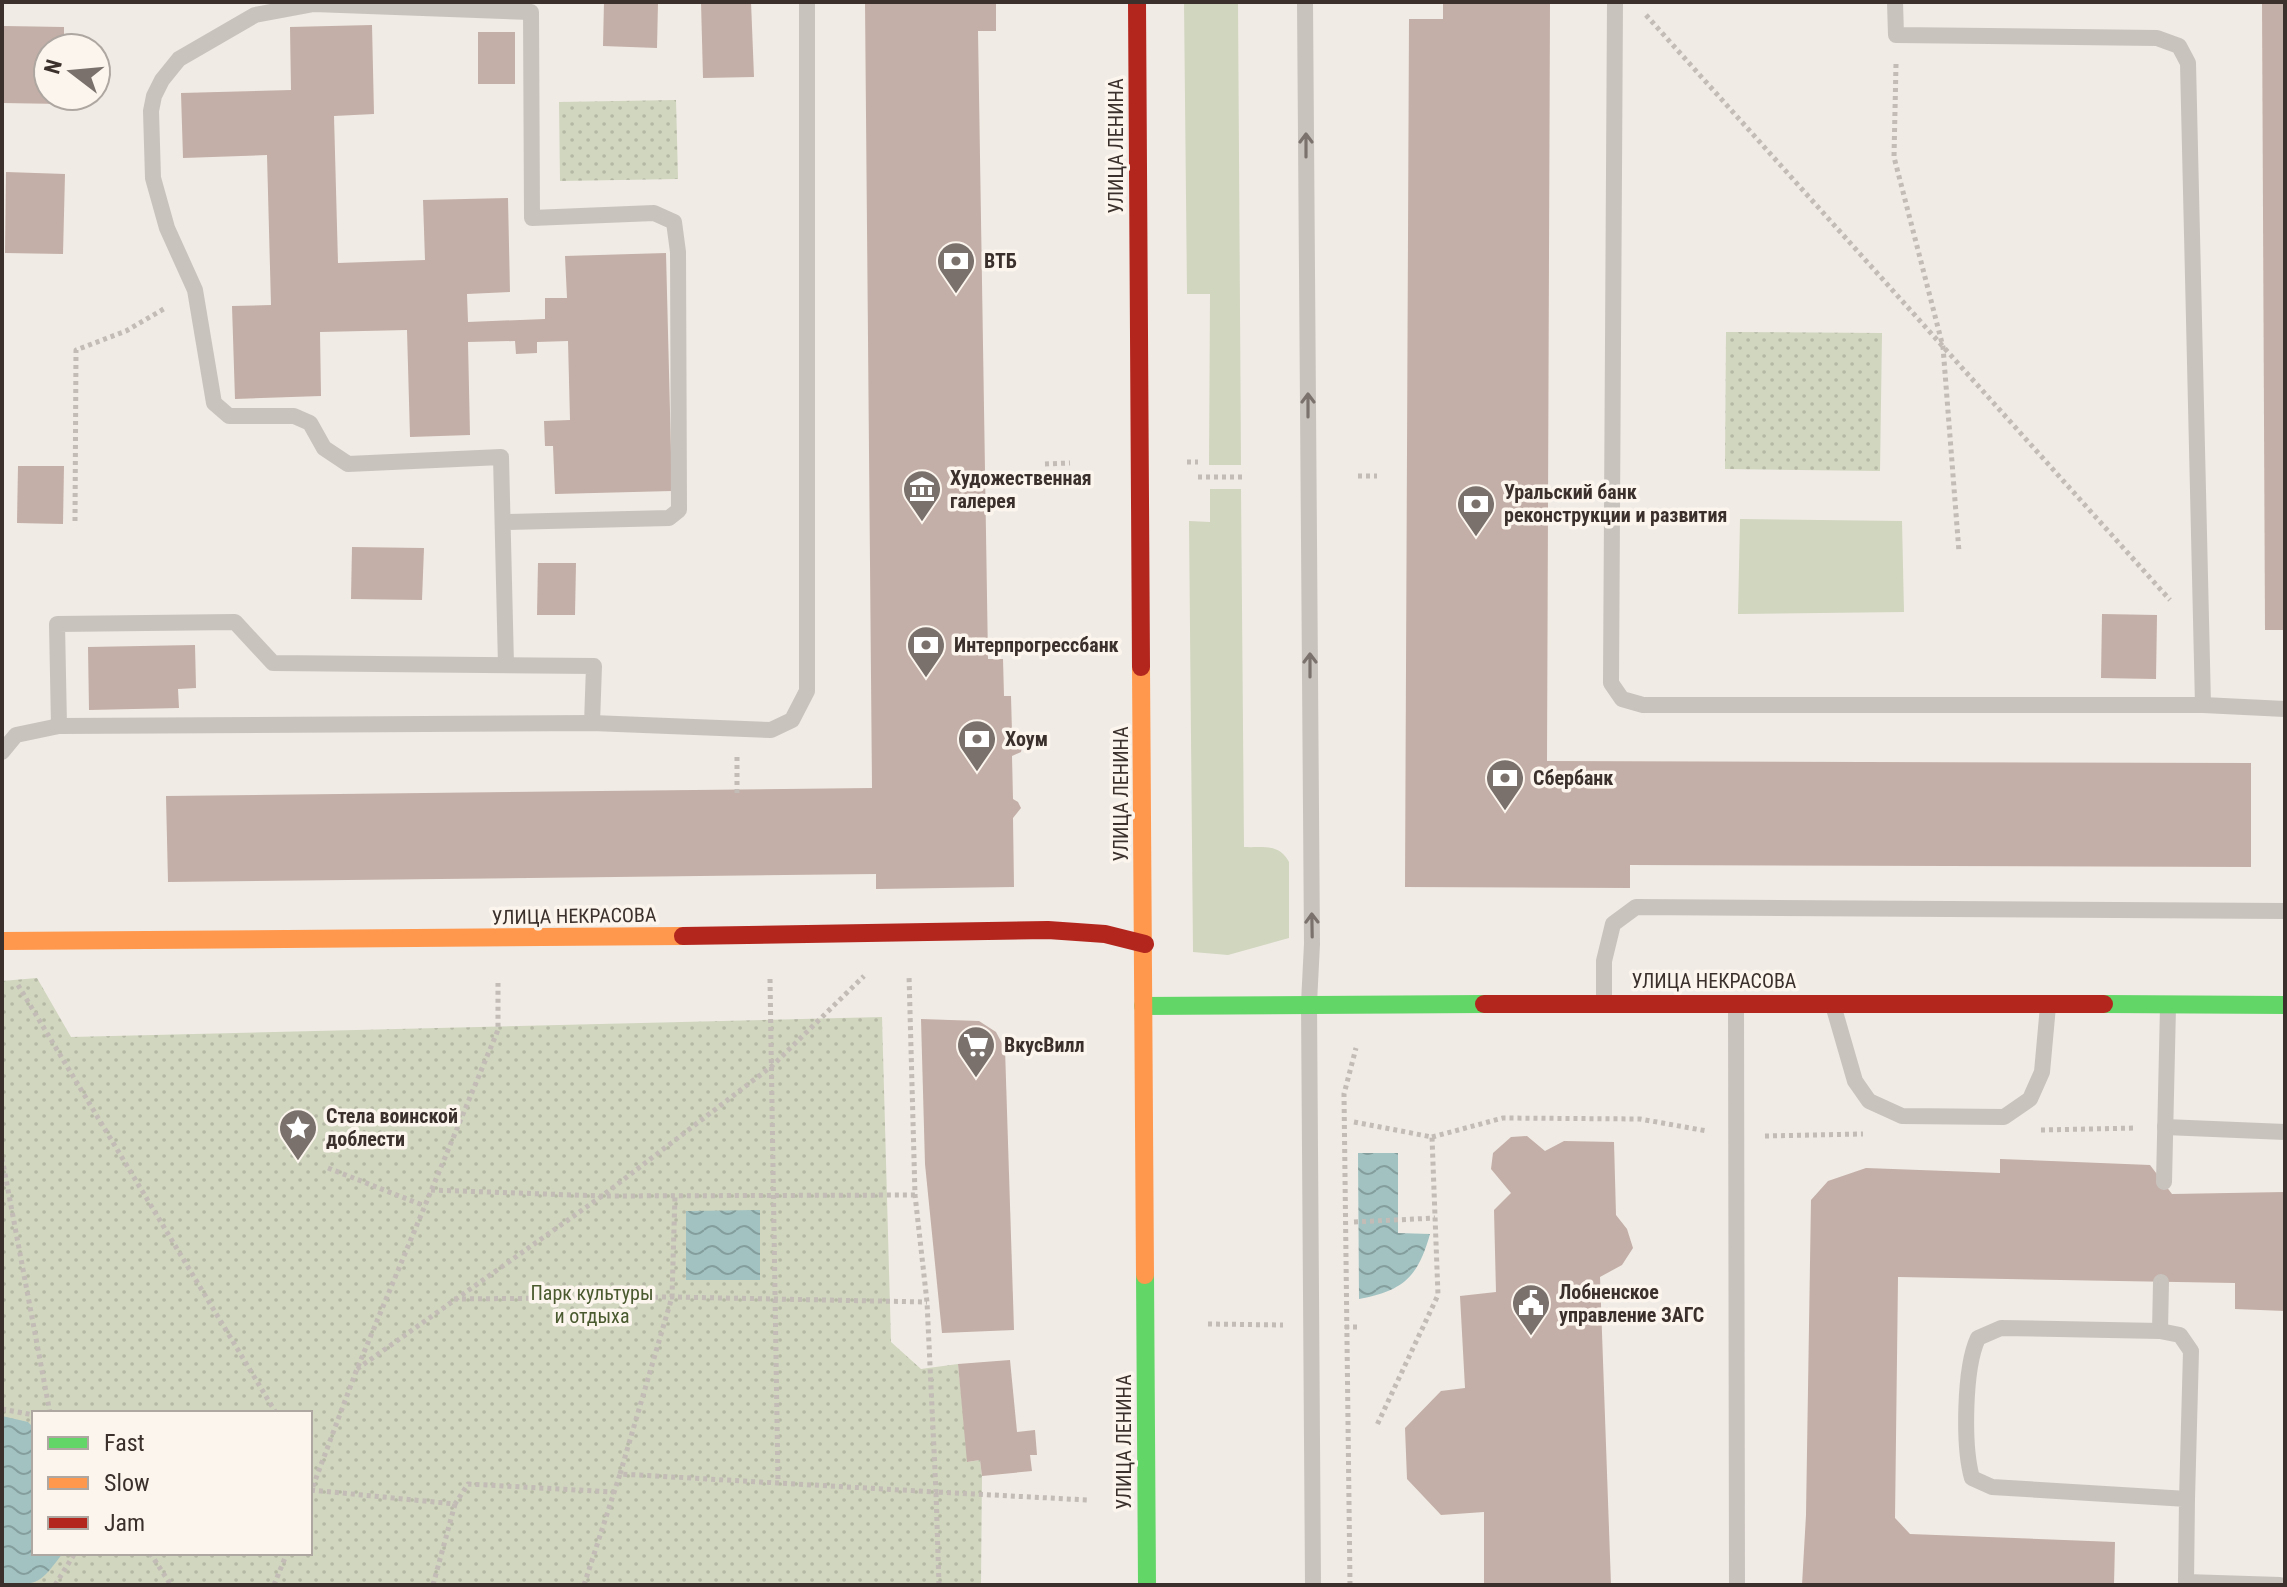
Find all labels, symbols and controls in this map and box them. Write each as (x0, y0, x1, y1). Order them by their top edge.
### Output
north arrow (32, 32, 112, 112)
text: N (39, 57, 67, 77)
street label: УЛИЦА ЛЕНИНА (1104, 78, 1128, 214)
one-way arrow (1298, 132, 1314, 159)
bank icon: ВТБ (935, 240, 977, 295)
place label: ВТБ (984, 249, 1017, 273)
one-way arrow (1300, 392, 1316, 419)
place label: Художественная галерея (950, 466, 1092, 513)
museum icon: Художественная галерея (901, 468, 943, 523)
place label: Уральский банк реконструкции и развития (1504, 480, 1727, 527)
bank icon: Уральский банк реконструкции и развития (1455, 483, 1497, 538)
bank icon: Интерпрогрессбанк (905, 624, 947, 679)
place label: Интерпрогрессбанк (954, 633, 1119, 657)
one-way arrow (1302, 652, 1318, 679)
bank icon: Хоум (956, 718, 998, 773)
street label: УЛИЦА ЛЕНИНА (1109, 726, 1133, 862)
place label: Хоум (1005, 727, 1048, 751)
bank icon: Сбербанк (1484, 757, 1526, 812)
place label: Сбербанк (1533, 766, 1613, 790)
street label: УЛИЦА НЕКРАСОВА (491, 903, 657, 929)
one-way arrow (1304, 912, 1319, 939)
street label: УЛИЦА НЕКРАСОВА (1632, 969, 1797, 993)
supermarket icon: ВкусВилл (955, 1024, 997, 1079)
place label: ВкусВилл (1004, 1033, 1085, 1057)
place label: Стела воинской доблести (326, 1104, 458, 1151)
place icon: Стела воинской доблести (277, 1107, 319, 1162)
place label: Лобненское управление ЗАГС (1559, 1280, 1704, 1327)
park label: Парк культуры и отдыха (530, 1281, 654, 1328)
public building icon: Лобненское управление ЗАГС (1510, 1282, 1552, 1337)
street label: УЛИЦА ЛЕНИНА (1112, 1374, 1136, 1510)
legend (32, 1411, 312, 1555)
text: Fast (104, 1429, 145, 1457)
text: Slow (104, 1469, 150, 1497)
text: Jam (104, 1509, 145, 1537)

